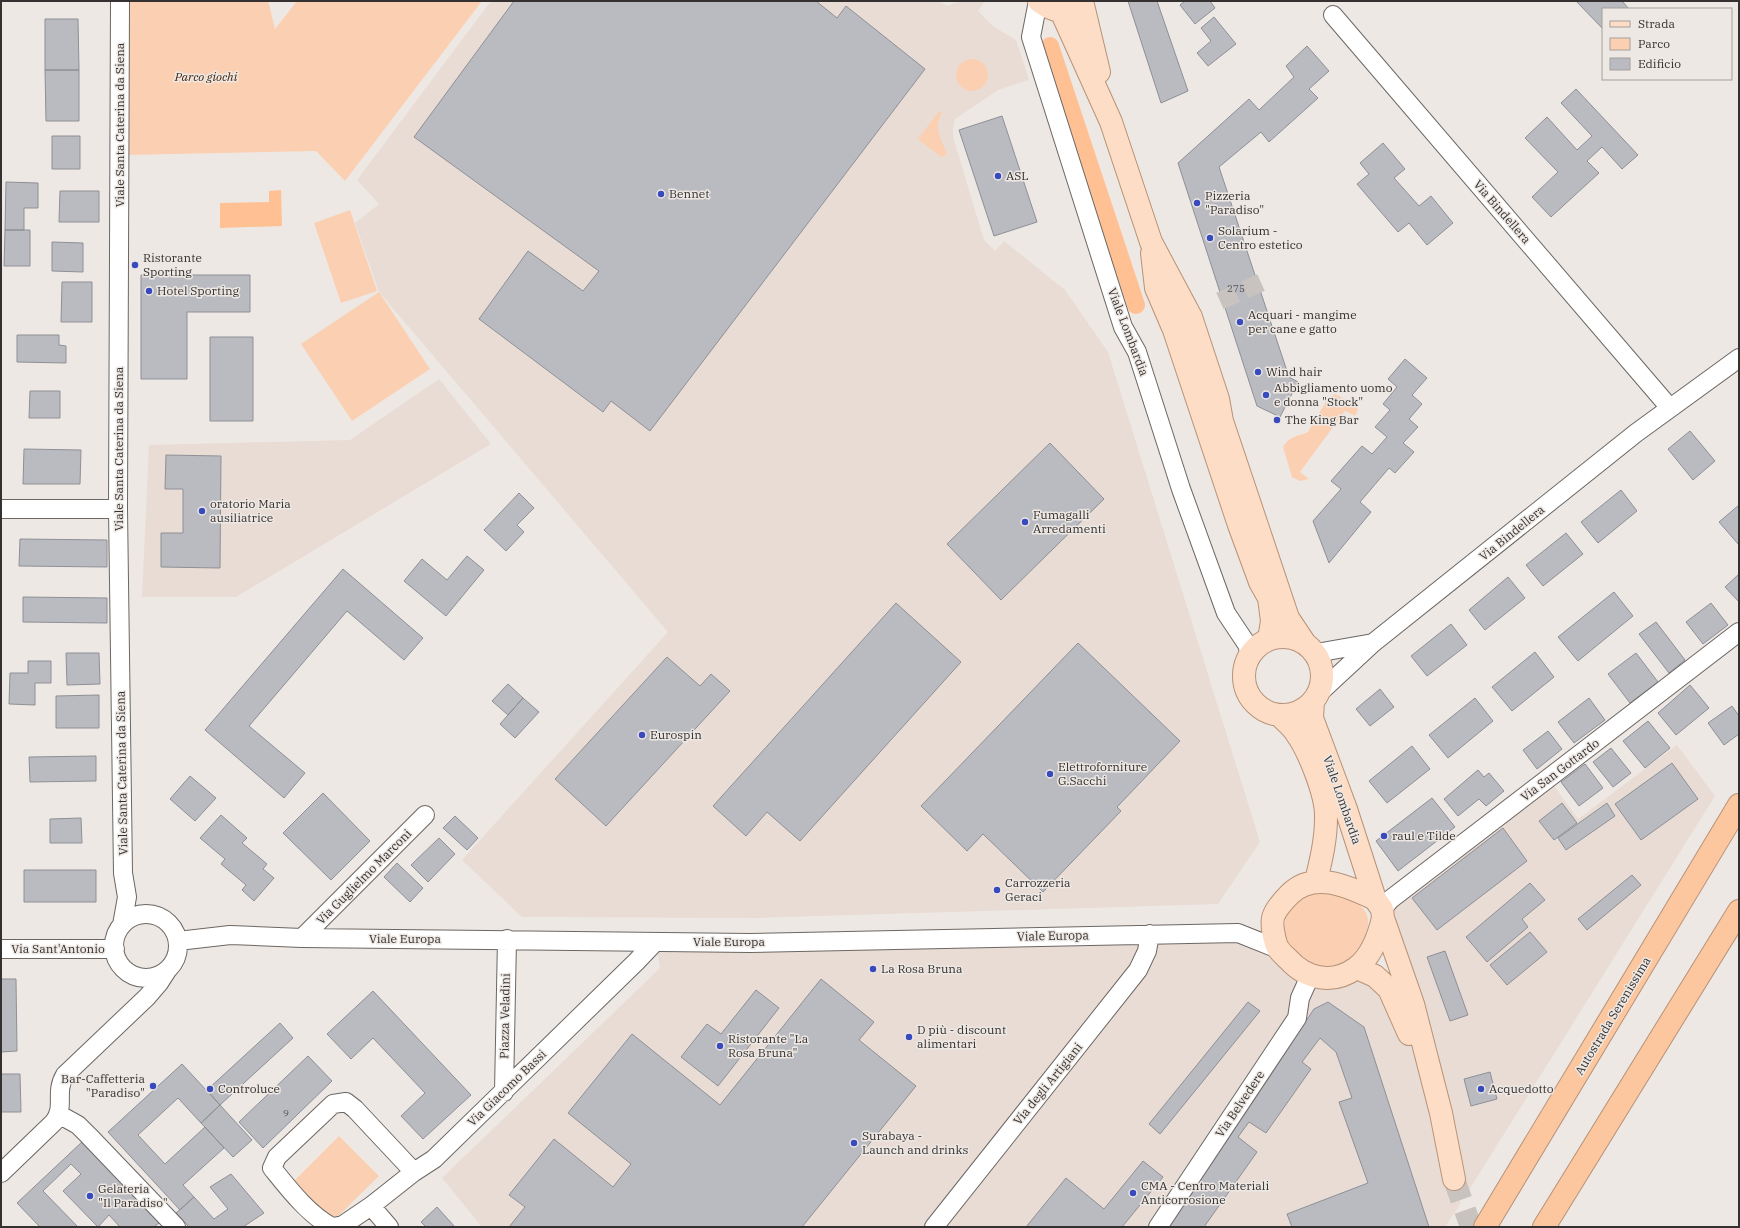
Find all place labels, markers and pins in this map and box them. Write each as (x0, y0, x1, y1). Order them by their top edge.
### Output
place label: ASL (1006, 168, 1028, 183)
marker: ASL (993, 171, 1003, 181)
place label: Bennet (669, 186, 709, 201)
place label: Pizzeria "Paradiso" (1205, 188, 1264, 217)
marker: Bennet (656, 189, 666, 199)
marker: Pizzeria "Paradiso" (1192, 198, 1202, 208)
place label: Solarium - Centro estetico (1218, 223, 1303, 252)
marker: Solarium - Centro estetico (1205, 233, 1215, 243)
place label: Ristorante Sporting (143, 250, 202, 279)
marker: Ristorante Sporting (130, 260, 140, 270)
place label: Hotel Sporting (157, 283, 240, 298)
marker: Hotel Sporting (144, 286, 154, 296)
place label: Acquari - mangime per cane e gatto (1248, 307, 1357, 336)
marker: Acquari - mangime per cane e gatto (1235, 317, 1245, 327)
place label: Wind hair (1266, 364, 1323, 379)
marker: Wind hair (1253, 367, 1263, 377)
place label: Abbigliamento uomo e donna "Stock" (1274, 380, 1393, 409)
marker: Abbigliamento uomo e donna "Stock" (1261, 390, 1271, 400)
place label: The King Bar (1285, 412, 1359, 427)
marker: The King Bar (1272, 415, 1282, 425)
place label: oratorio Maria ausiliatrice (210, 496, 291, 525)
marker: oratorio Maria ausiliatrice (197, 506, 207, 516)
place label: Fumagalli Arredamenti (1033, 507, 1106, 536)
marker: Fumagalli Arredamenti (1020, 517, 1030, 527)
place label: Eurospin (650, 727, 702, 742)
marker: Eurospin (637, 730, 647, 740)
place label: Elettroforniture G.Sacchi (1058, 759, 1147, 788)
marker: Elettroforniture G.Sacchi (1045, 769, 1055, 779)
place label: raul e Tilde (1392, 828, 1456, 843)
marker: raul e Tilde (1379, 831, 1389, 841)
place label: Carrozzeria Geraci (1005, 875, 1071, 904)
marker: Carrozzeria Geraci (992, 885, 1002, 895)
place label: La Rosa Bruna (881, 961, 963, 976)
marker: La Rosa Bruna (868, 964, 878, 974)
place label: D più - discount alimentari (917, 1022, 1006, 1051)
place label: Ristorante "La Rosa Bruna" (728, 1031, 809, 1060)
marker: D più - discount alimentari (904, 1032, 914, 1042)
marker: Ristorante "La Rosa Bruna" (715, 1041, 725, 1051)
place label: Bar-Caffetteria "Paradiso" (61, 1071, 145, 1100)
marker: Bar-Caffetteria "Paradiso" (148, 1081, 158, 1091)
place label: Controluce (218, 1081, 280, 1096)
place label: Acquedotto (1489, 1081, 1554, 1096)
marker: Controluce (205, 1084, 215, 1094)
marker: Acquedotto (1476, 1084, 1486, 1094)
place label: Surabaya - Launch and drinks (862, 1128, 969, 1157)
marker: Surabaya - Launch and drinks (849, 1138, 859, 1148)
place label: CMA - Centro Materiali Anticorrosione (1141, 1178, 1269, 1207)
place label: Gelateria "Il Paradiso" (98, 1181, 168, 1210)
marker: CMA - Centro Materiali Anticorrosione (1128, 1188, 1138, 1198)
marker: Gelateria "Il Paradiso" (85, 1191, 95, 1201)

